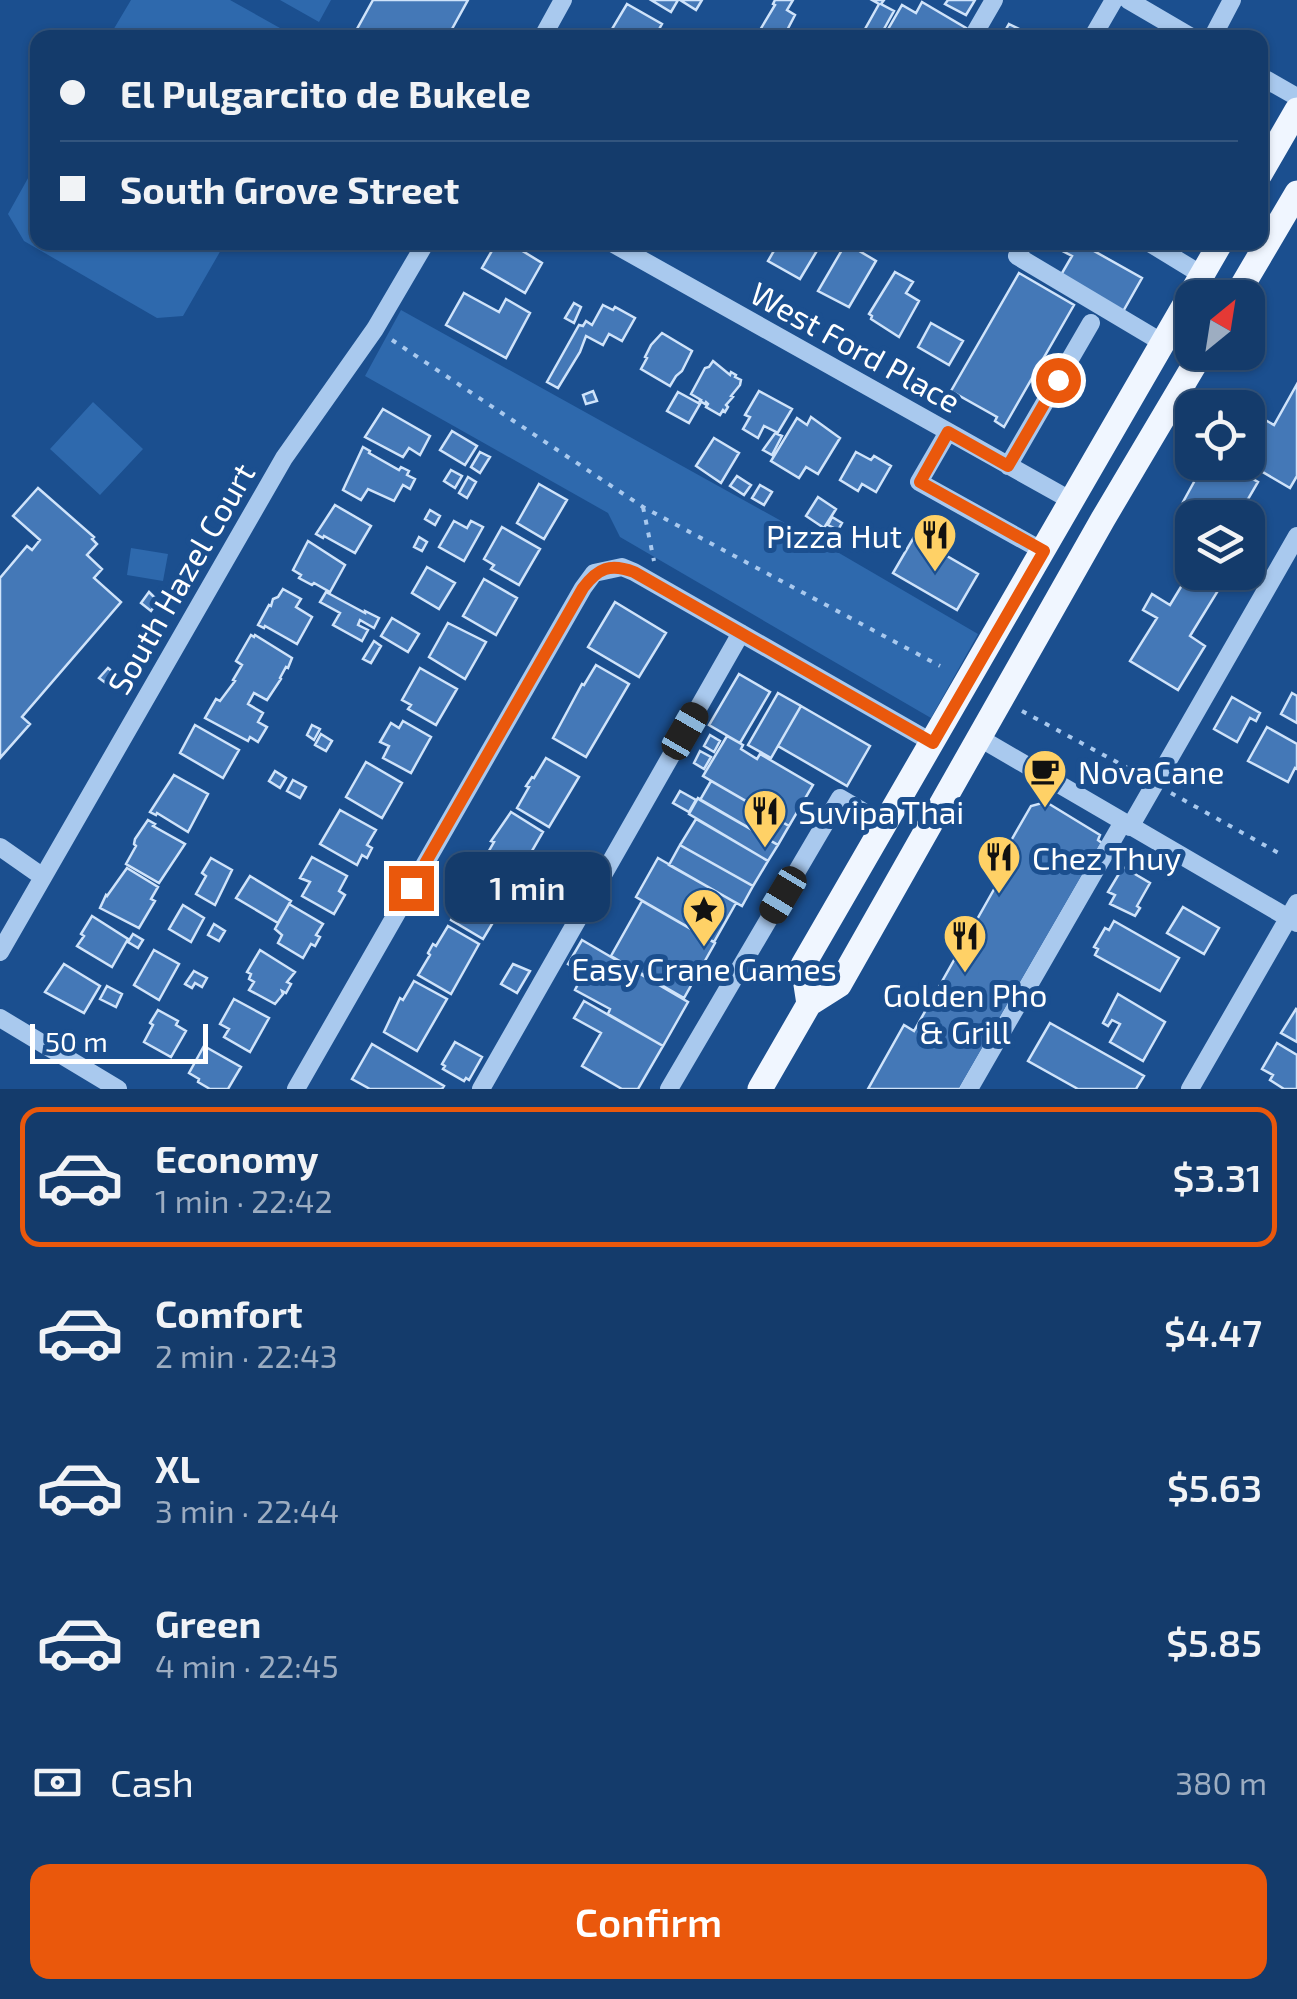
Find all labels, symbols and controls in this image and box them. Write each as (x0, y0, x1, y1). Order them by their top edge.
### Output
text: El Pulgarcito de Bukele (120, 70, 531, 116)
text: South Grove Street (120, 166, 459, 212)
street label: West Ford Place (744, 273, 968, 419)
north arrow (1175, 280, 1265, 370)
map controls (1175, 280, 1265, 590)
route start (1036, 358, 1081, 403)
button: locate (1175, 390, 1265, 480)
street label: South Hazel Court (98, 456, 262, 700)
button: layers (1175, 500, 1265, 590)
restaurant icon: Pizza Hut (912, 512, 958, 573)
place label: Pizza Hut (766, 516, 902, 554)
car (657, 698, 713, 764)
cafe icon: NovaCane (1022, 748, 1068, 809)
place label: NovaCane (1078, 752, 1225, 790)
restaurant icon: Suvipa Thai (742, 788, 788, 849)
place label: Suvipa Thai (798, 792, 964, 830)
restaurant icon: Chez Thuy (976, 834, 1022, 895)
place label: Chez Thuy (1032, 838, 1181, 876)
callout: 1 min (446, 853, 611, 923)
car (755, 862, 811, 928)
route end (389, 866, 434, 911)
text: 1 min (490, 868, 565, 906)
place icon: Easy Crane Games (681, 887, 727, 948)
restaurant icon: Golden Pho & Grill (942, 913, 988, 974)
place label: Easy Crane Games (571, 949, 837, 987)
place label: Golden Pho & Grill (883, 975, 1047, 1050)
scale bar (30, 1019, 208, 1064)
text: 50 m (45, 1024, 108, 1058)
icon: car (35, 1132, 125, 1222)
text: Economy (155, 1135, 319, 1181)
text: $3.31 (1173, 1154, 1262, 1200)
text: 1 min · 22:42 (155, 1181, 332, 1219)
icon: car (35, 1287, 125, 1377)
text: Comfort (155, 1290, 303, 1336)
text: $4.47 (1164, 1309, 1262, 1355)
text: 2 min · 22:43 (155, 1336, 338, 1374)
icon: car (35, 1442, 125, 1532)
text: XL (155, 1445, 200, 1491)
text: $5.63 (1167, 1464, 1262, 1510)
text: 3 min · 22:44 (155, 1491, 339, 1529)
icon: car (35, 1597, 125, 1687)
text: Green (155, 1600, 261, 1646)
text: $5.85 (1166, 1619, 1262, 1665)
text: 4 min · 22:45 (155, 1646, 339, 1684)
icon: cash (30, 1755, 85, 1810)
text: Cash (110, 1759, 194, 1805)
text: 380 m (1175, 1763, 1267, 1801)
button: Confirm (30, 1864, 1267, 1979)

